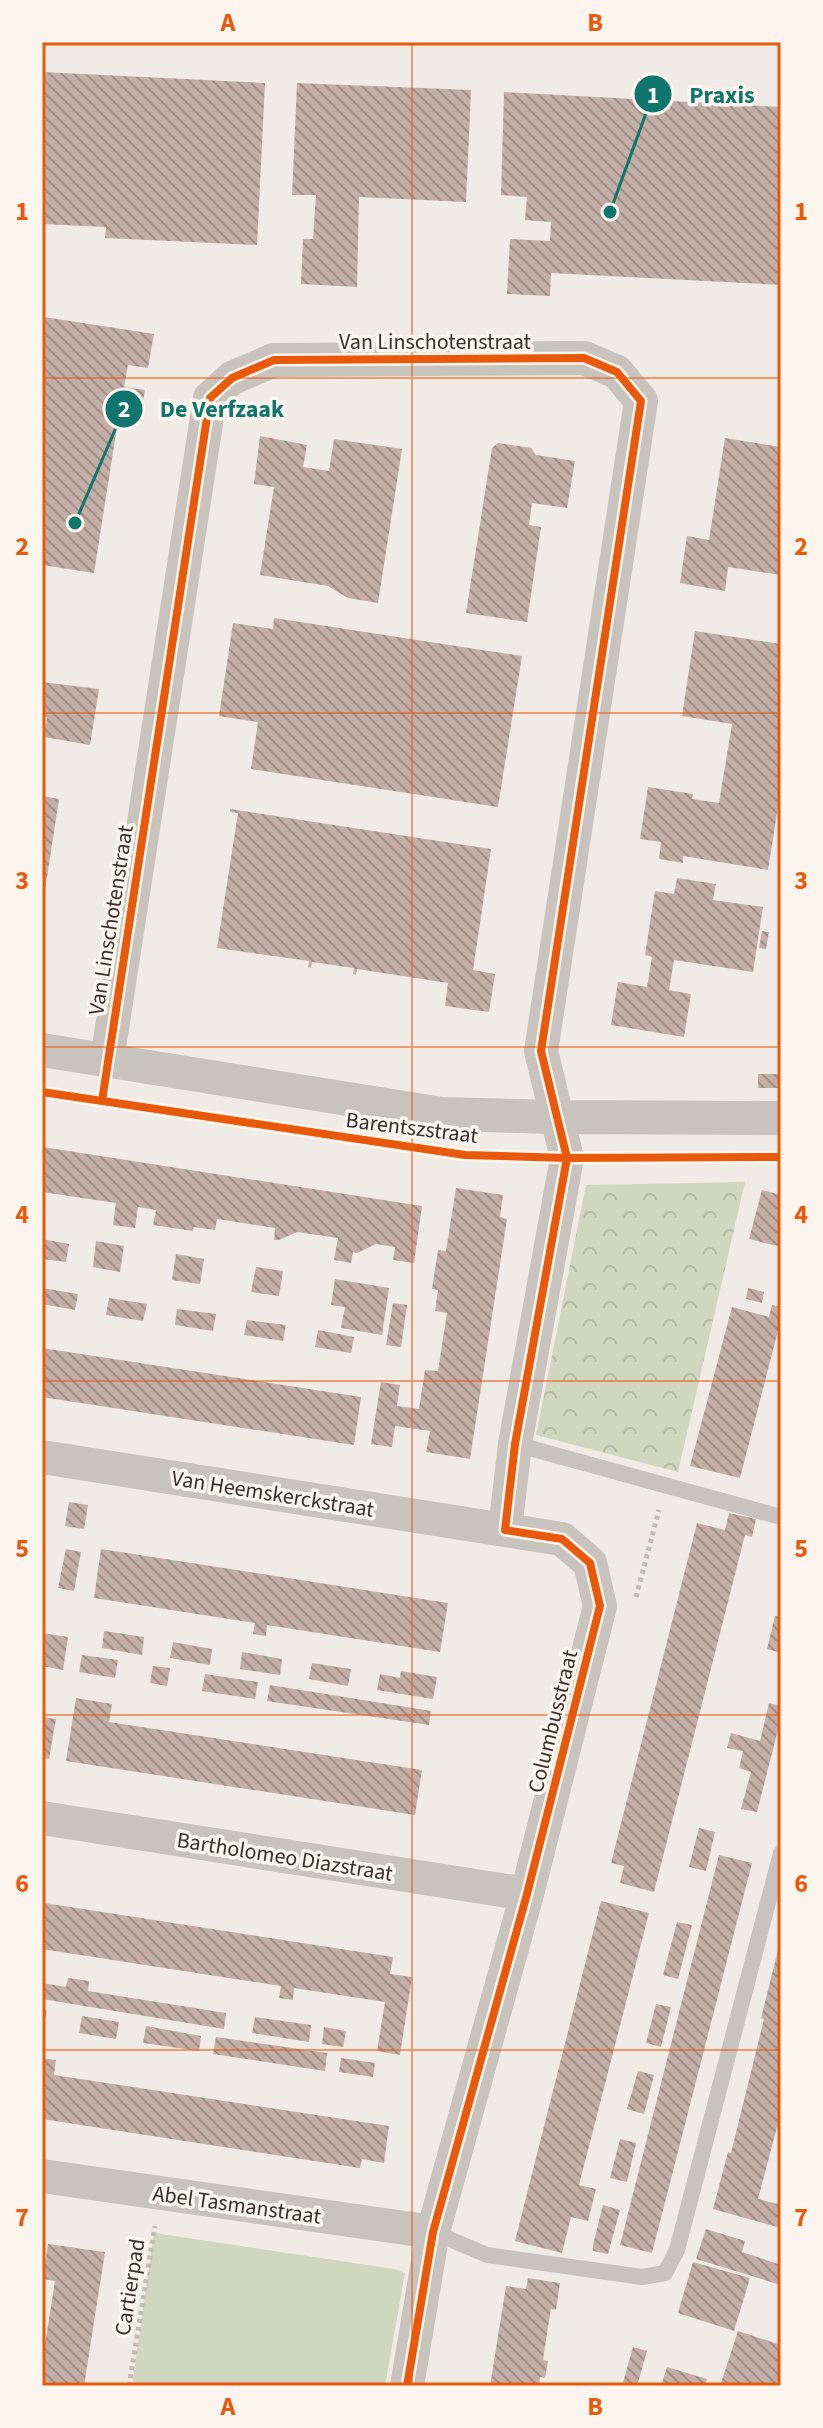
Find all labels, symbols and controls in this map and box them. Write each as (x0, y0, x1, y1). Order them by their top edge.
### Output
text: A (220, 4, 237, 41)
text: B (587, 4, 603, 41)
callout: Praxis (633, 70, 771, 118)
text: 1 (647, 78, 659, 113)
text: Praxis (689, 78, 755, 113)
text: 1 (15, 193, 29, 230)
text: 1 (794, 193, 808, 230)
street label: Van Linschotenstraat (339, 326, 532, 358)
callout: De Verfzaak (104, 385, 300, 433)
text: 2 (118, 392, 130, 427)
text: De Verfzaak (160, 392, 285, 427)
text: 2 (15, 528, 29, 565)
text: 2 (794, 528, 808, 565)
street label: Van Linschotenstraat (80, 822, 142, 1017)
text: 3 (15, 862, 29, 899)
text: 3 (794, 862, 808, 899)
street label: Barentszstraat (344, 1104, 480, 1152)
text: 4 (15, 1196, 29, 1233)
text: 4 (794, 1196, 808, 1233)
street label: Van Heemskerckstraat (169, 1462, 377, 1526)
text: 5 (15, 1530, 29, 1567)
text: 5 (794, 1530, 808, 1567)
street label: Columbusstraat (520, 1646, 586, 1796)
street label: Bartholomeo Diazstraat (175, 1824, 396, 1890)
text: 6 (15, 1865, 29, 1902)
text: 6 (794, 1865, 808, 1902)
street label: Abel Tasmanstraat (151, 2177, 324, 2233)
text: 7 (15, 2199, 29, 2236)
text: 7 (794, 2199, 808, 2236)
street label: Cartierpad (107, 2236, 153, 2338)
text: A (220, 2388, 237, 2425)
text: B (587, 2388, 603, 2425)

